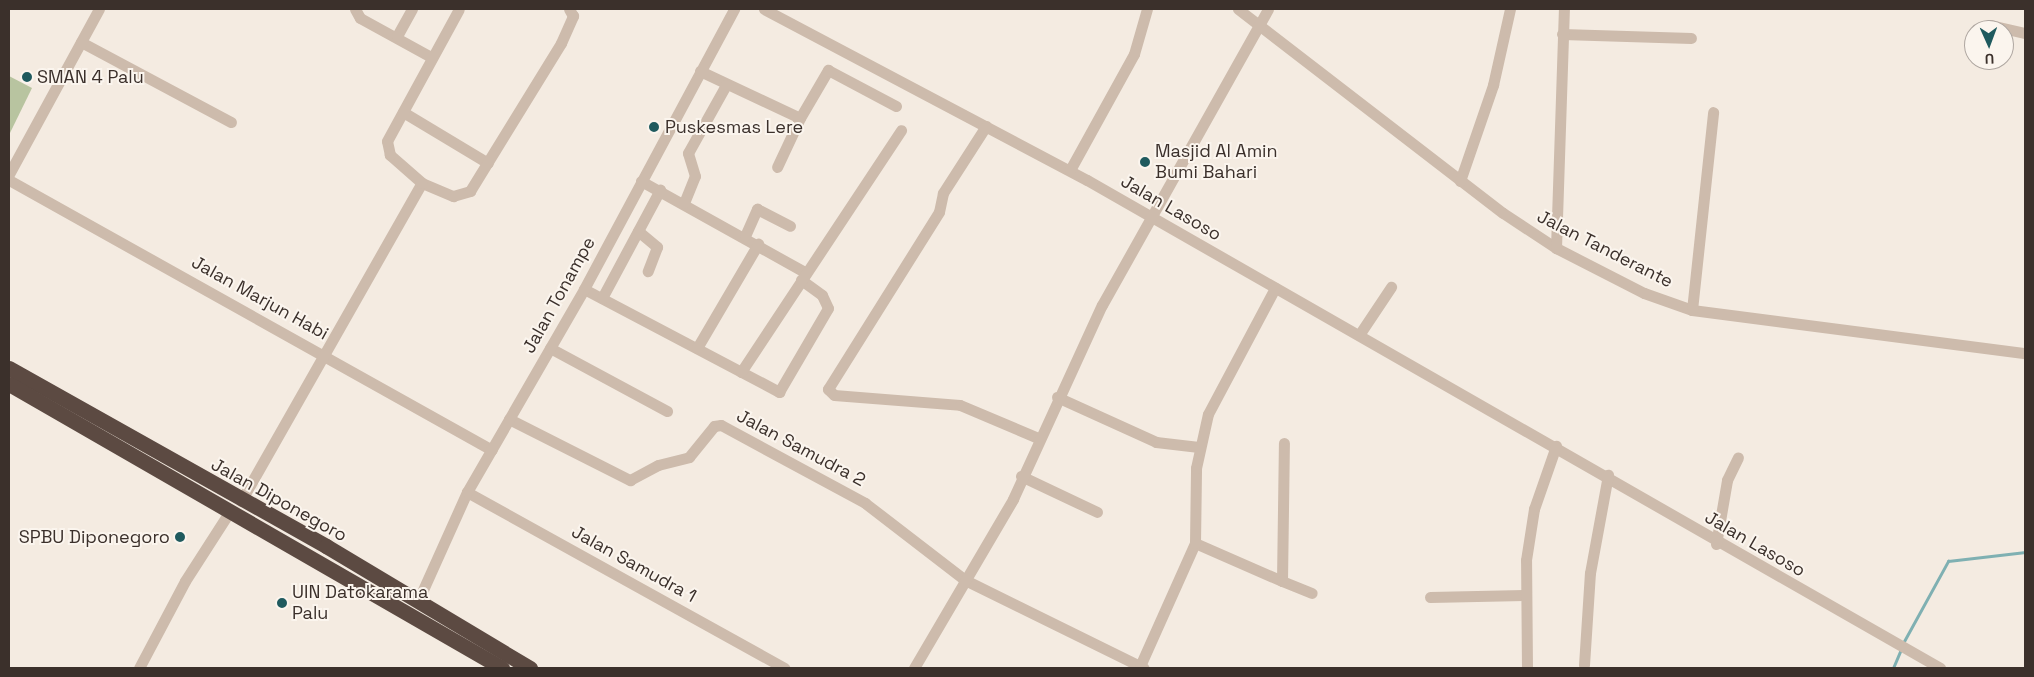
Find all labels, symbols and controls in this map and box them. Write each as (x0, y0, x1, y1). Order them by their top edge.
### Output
north arrow (1964, 20, 2014, 70)
text: U (1984, 50, 1995, 68)
place label: SMAN 4 Palu (37, 66, 144, 88)
marker: SMAN 4 Palu (21, 71, 33, 83)
place label: Puskesmas Lere (665, 116, 803, 138)
marker: Puskesmas Lere (647, 120, 661, 134)
place label: Masjid Al Amin Bumi Bahari (1155, 141, 1278, 183)
marker: Masjid Al Amin Bumi Bahari (1139, 156, 1151, 168)
street label: Jalan Lasoso (1117, 171, 1225, 245)
street label: Jalan Tanderante (1533, 205, 1677, 293)
street label: Jalan Tonampe (518, 233, 600, 357)
street label: Jalan Marjun Habi (188, 251, 332, 345)
street label: Jalan Samudra 2 (733, 405, 869, 491)
street label: Jalan Diponegoro (207, 454, 351, 546)
street label: Jalan Lasoso (1701, 507, 1809, 581)
street label: Jalan Samudra 1 (568, 521, 700, 607)
place label: SPBU Diponegoro (19, 526, 170, 548)
marker: SPBU Diponegoro (174, 531, 186, 543)
place label: UIN Datokarama Palu (292, 582, 428, 624)
marker: UIN Datokarama Palu (276, 597, 288, 609)

